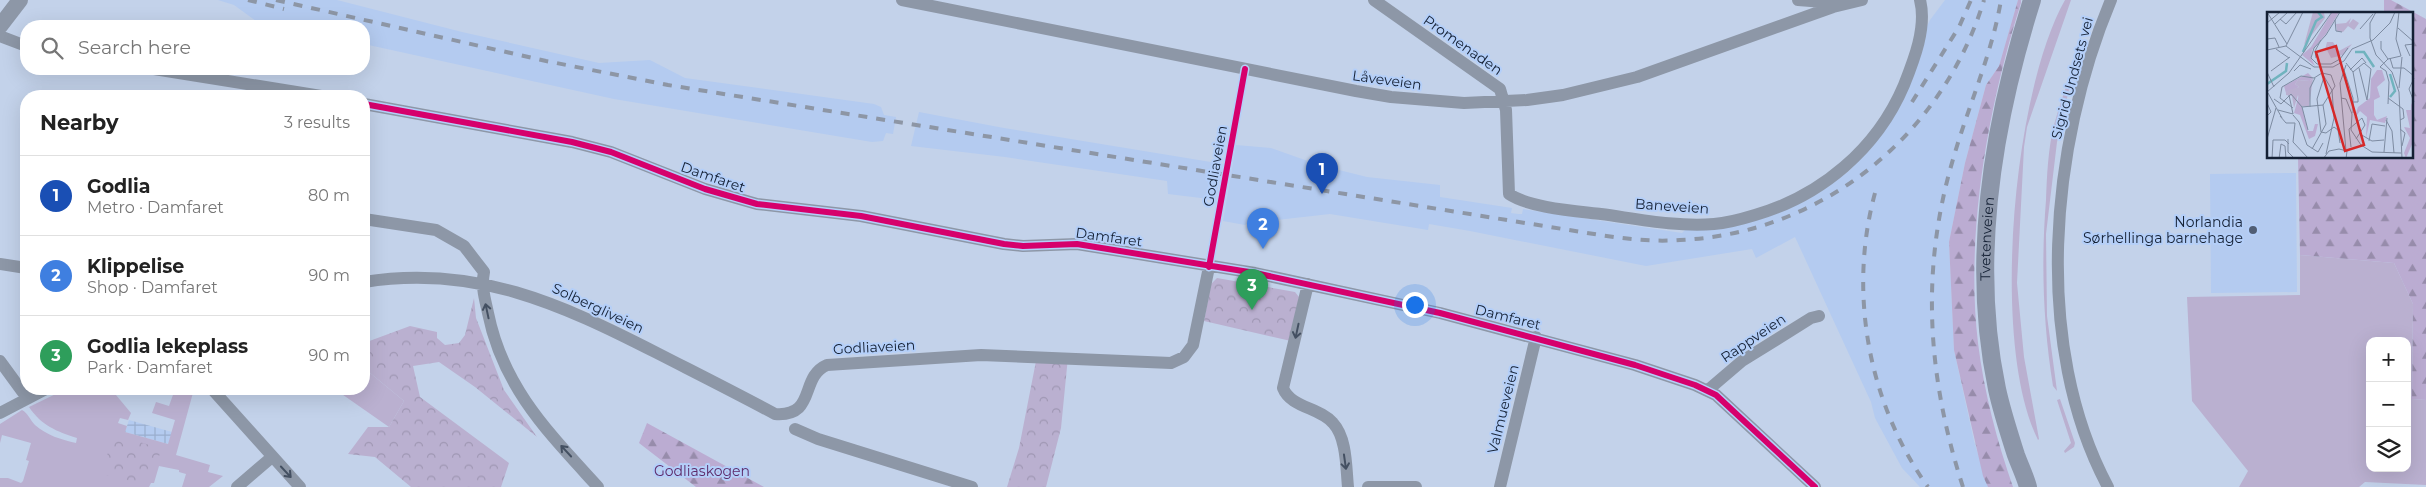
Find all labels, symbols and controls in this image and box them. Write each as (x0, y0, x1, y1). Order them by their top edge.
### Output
street label: Promenaden (1420, 11, 1506, 79)
inset map (2267, 12, 2414, 159)
street label: Sigrid Undsets vei (2047, 15, 2097, 141)
search box (20, 20, 370, 75)
icon: search (38, 34, 66, 62)
text: Search here (78, 36, 191, 59)
street label: Låveveien (1351, 66, 1423, 94)
text: Nearby (40, 110, 119, 135)
text: 3 results (284, 113, 350, 132)
street label: Godliaveien (1199, 124, 1231, 208)
pin: 1 (1306, 153, 1338, 194)
street label: Damfaret (678, 158, 748, 197)
text: Godlia (87, 175, 150, 198)
text: 1 (53, 186, 59, 205)
text: 80 m (308, 186, 350, 205)
street label: Baneveien (1634, 194, 1710, 218)
street label: Tvetenveien (1976, 196, 1998, 281)
text: Metro · Damfaret (87, 198, 224, 217)
pin: 2 (1247, 208, 1279, 249)
place label: Norlandia Sørhellinga barnehage (2083, 213, 2243, 247)
street label: Damfaret (1075, 223, 1144, 251)
marker: Norlandia Sørhellinga barnehage (2247, 224, 2259, 236)
text: Klippelise (87, 255, 184, 278)
text: 2 (51, 266, 61, 285)
text: 90 m (308, 266, 350, 285)
pin: 3 (1236, 269, 1268, 310)
text: Shop · Damfaret (87, 278, 218, 297)
street label: Solbergliveien (549, 279, 647, 337)
your location (1402, 292, 1428, 318)
street label: Damfaret (1473, 300, 1543, 334)
one-way arrow (482, 304, 492, 320)
street label: Rappveien (1717, 310, 1789, 366)
one-way arrow (1292, 323, 1301, 339)
text: Godlia lekeplass (87, 335, 248, 358)
street label: Godliaveien (832, 336, 916, 358)
map controls (2366, 337, 2411, 472)
button: + (2366, 337, 2411, 382)
text: 3 (51, 346, 61, 365)
text: 90 m (308, 346, 350, 365)
text: Park · Damfaret (87, 358, 213, 377)
street label: Valmueveien (1483, 363, 1523, 455)
button: − (2366, 382, 2411, 427)
button: layers (2366, 427, 2411, 472)
one-way arrow (560, 444, 572, 457)
one-way arrow (1340, 453, 1350, 469)
park label: Godliaskogen (654, 462, 750, 480)
one-way arrow (280, 466, 292, 478)

